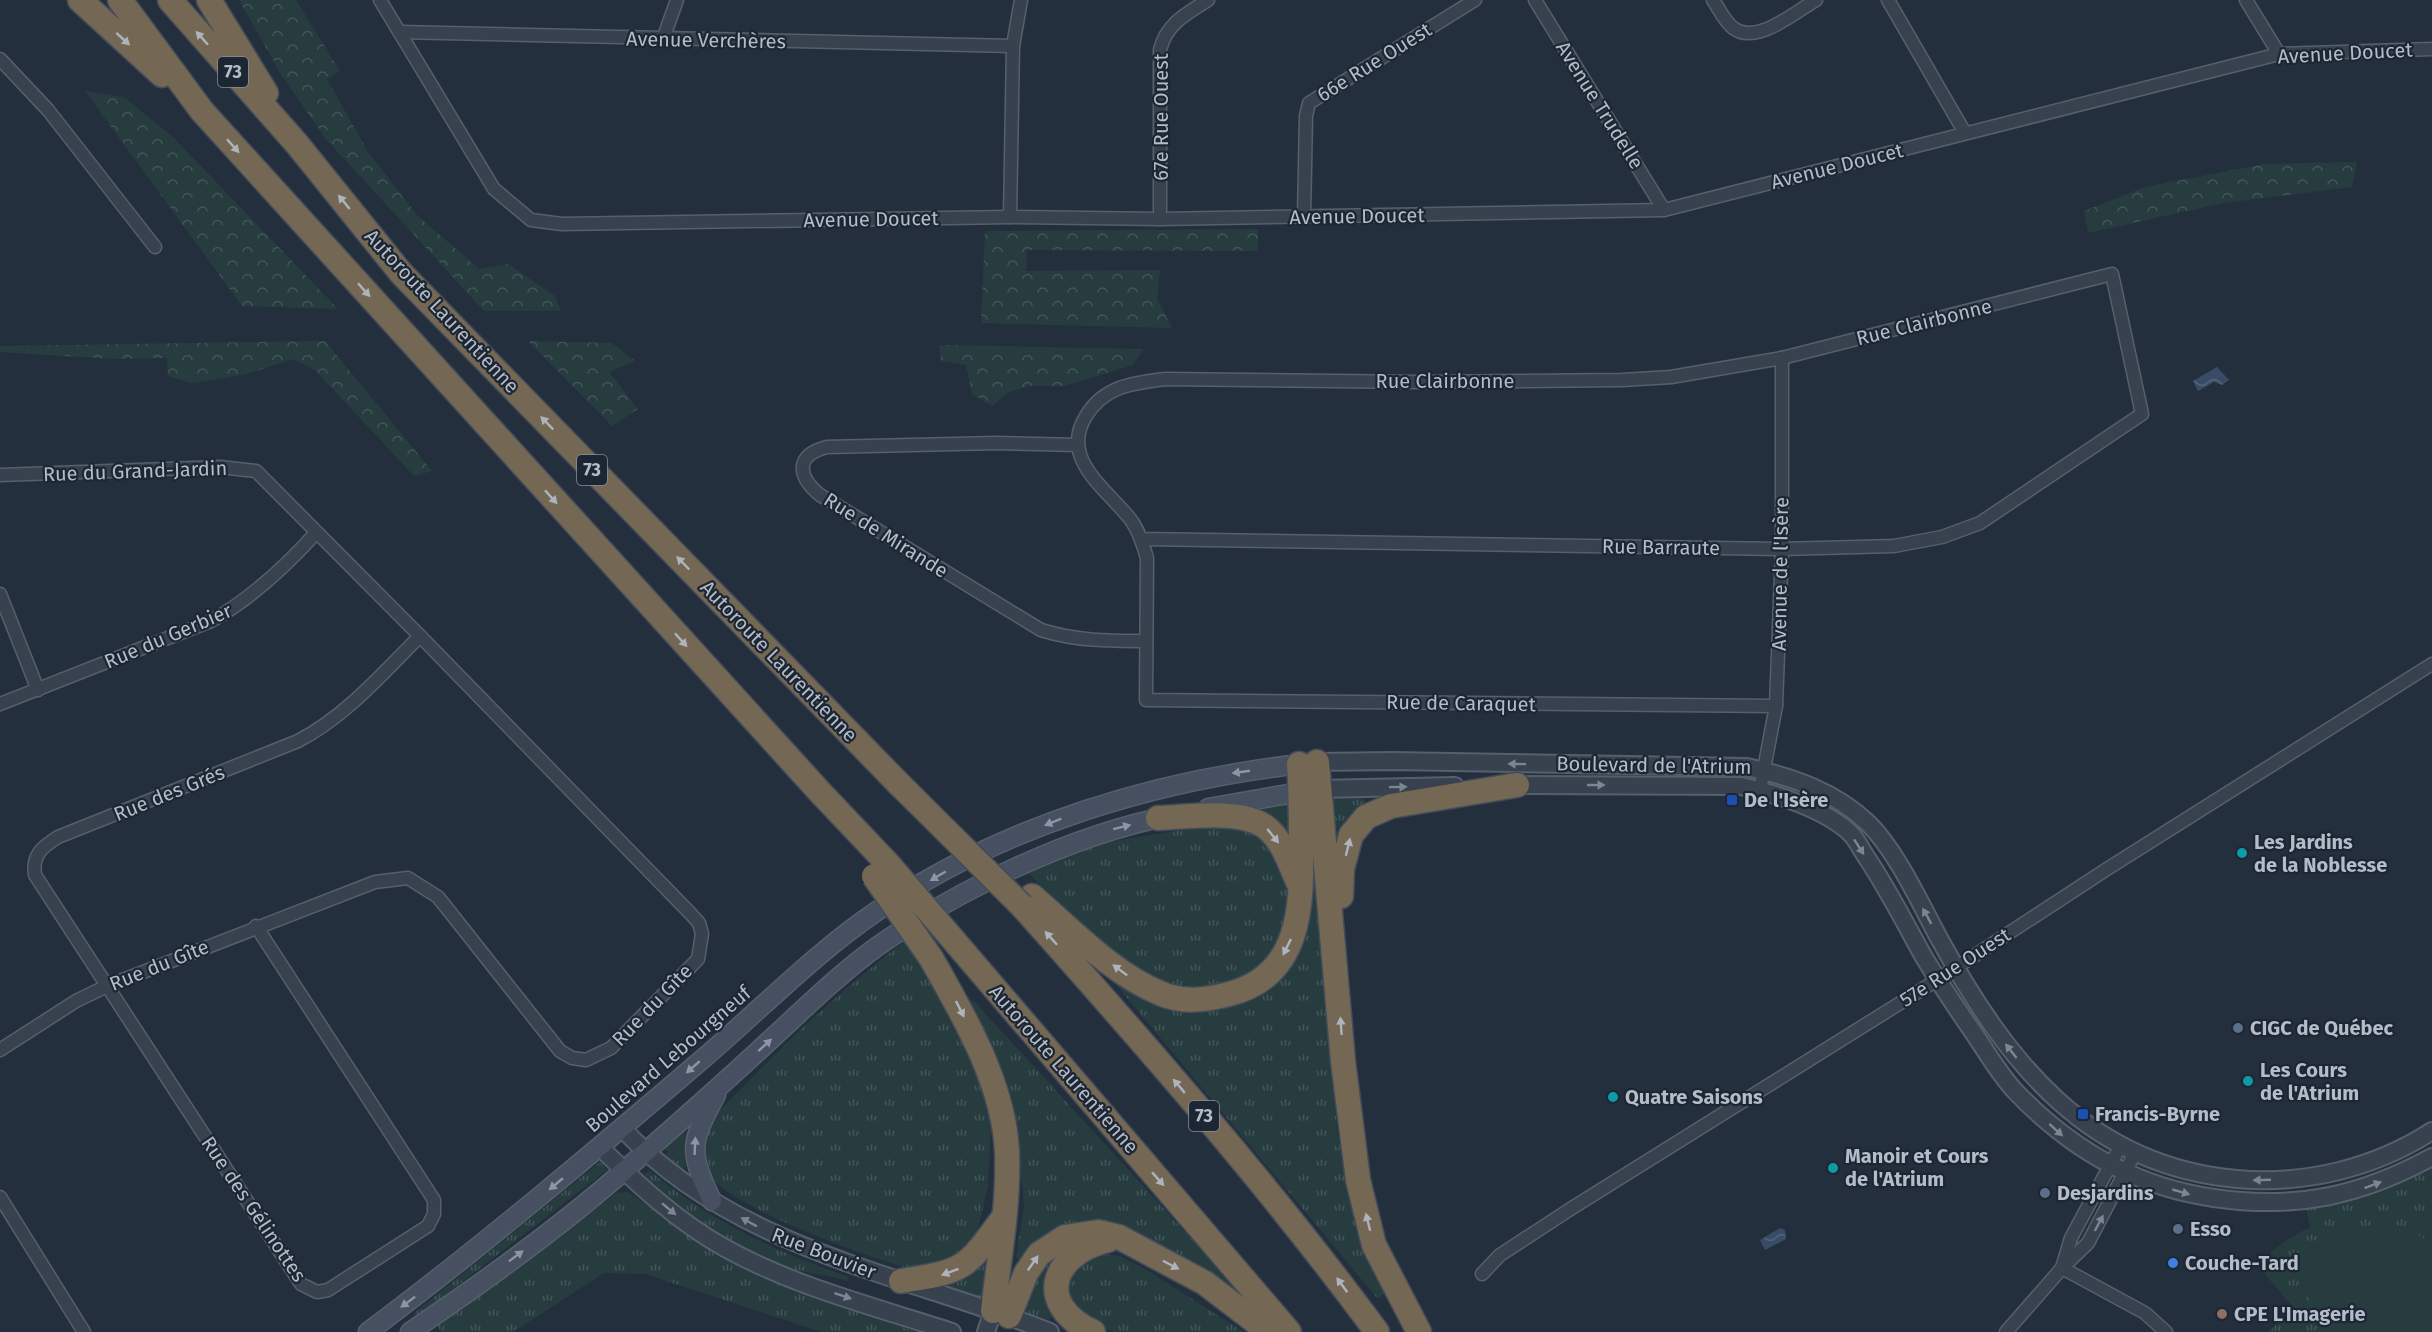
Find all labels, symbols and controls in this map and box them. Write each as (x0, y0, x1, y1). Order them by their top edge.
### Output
street label: 66e Rue Ouest (1312, 17, 1436, 107)
street label: Avenue Verchères (626, 27, 786, 53)
one-way arrow (196, 31, 209, 46)
one-way arrow (116, 32, 130, 46)
street label: Avenue Trudelle (1551, 37, 1649, 173)
street label: Avenue Doucet (2277, 37, 2414, 69)
street label: 67e Rue Ouest (1149, 52, 1173, 181)
road number: 73 (218, 57, 248, 87)
one-way arrow (226, 138, 240, 153)
street label: Avenue Doucet (1769, 138, 1906, 194)
one-way arrow (338, 195, 351, 210)
street label: Avenue Doucet (1289, 203, 1426, 229)
street label: Avenue Doucet (803, 206, 940, 232)
street label: Autoroute Laurentienne (360, 224, 524, 398)
one-way arrow (357, 282, 370, 297)
street label: Rue Clairbonne (1854, 294, 1994, 350)
street label: Rue Clairbonne (1376, 369, 1514, 393)
one-way arrow (540, 417, 554, 431)
road number: 73 (577, 455, 607, 485)
street label: Rue du Grand-Jardin (42, 456, 228, 486)
street label: Rue de Mirande (820, 487, 952, 583)
one-way arrow (544, 489, 558, 504)
street label: Avenue de l'Isère (1767, 497, 1793, 651)
street label: Rue Barraute (1602, 534, 1720, 560)
one-way arrow (676, 556, 690, 570)
street label: Autoroute Laurentienne (696, 575, 862, 747)
street label: Rue du Gerbier (101, 598, 236, 674)
one-way arrow (674, 632, 688, 647)
street label: Rue de Caraquet (1386, 690, 1537, 716)
street label: Boulevard de l'Atrium (1556, 751, 1752, 779)
one-way arrow (1507, 759, 1526, 769)
street label: Rue des Grés (110, 760, 228, 826)
one-way arrow (1231, 767, 1250, 776)
one-way arrow (1587, 780, 1606, 790)
one-way arrow (1389, 783, 1408, 792)
place label: De l'Isère (1744, 788, 1828, 812)
marker: De l'Isère (1725, 793, 1739, 807)
one-way arrow (1044, 818, 1062, 827)
one-way arrow (1113, 822, 1131, 832)
one-way arrow (1266, 828, 1279, 843)
place label: Les Jardins de la Noblesse (2254, 830, 2387, 877)
one-way arrow (1343, 838, 1353, 856)
one-way arrow (1854, 839, 1865, 855)
marker: Les Jardins de la Noblesse (2235, 846, 2249, 860)
one-way arrow (929, 870, 946, 880)
one-way arrow (1921, 908, 1932, 924)
street label: 57e Rue Ouest (1895, 922, 2015, 1012)
one-way arrow (1045, 931, 1058, 946)
street label: Rue du Gîte (106, 934, 212, 996)
one-way arrow (1283, 939, 1292, 956)
street label: Rue du Gîte (607, 959, 697, 1051)
one-way arrow (1112, 964, 1128, 976)
street label: Boulevard Lebourgneuf (580, 980, 757, 1137)
street label: Autoroute Laurentienne (984, 980, 1144, 1158)
one-way arrow (955, 1001, 965, 1018)
one-way arrow (1336, 1016, 1346, 1035)
place label: CIGC de Québec (2250, 1016, 2394, 1040)
marker: CIGC de Québec (2231, 1021, 2245, 1035)
one-way arrow (757, 1039, 772, 1052)
one-way arrow (2005, 1043, 2018, 1059)
place label: Les Cours de l'Atrium (2260, 1058, 2359, 1105)
one-way arrow (686, 1060, 701, 1073)
marker: Les Cours de l'Atrium (2241, 1074, 2255, 1088)
one-way arrow (1172, 1078, 1185, 1094)
place label: Quatre Saisons (1625, 1085, 1763, 1109)
marker: Quatre Saisons (1606, 1090, 1620, 1104)
road number: 73 (1189, 1101, 1219, 1131)
place label: Francis-Byrne (2095, 1102, 2220, 1126)
marker: Francis-Byrne (2076, 1107, 2090, 1121)
one-way arrow (2048, 1123, 2063, 1136)
street label: Rue des Gélinottes (196, 1132, 312, 1286)
one-way arrow (691, 1136, 700, 1155)
place label: Manoir et Cours de l'Atrium (1845, 1144, 1989, 1191)
marker: Manoir et Cours de l'Atrium (1826, 1161, 1840, 1175)
one-way arrow (1151, 1171, 1164, 1186)
one-way arrow (2252, 1175, 2271, 1184)
one-way arrow (549, 1177, 564, 1190)
one-way arrow (2364, 1179, 2382, 1189)
place label: Desjardins (2057, 1181, 2154, 1205)
marker: Desjardins (2038, 1186, 2052, 1200)
one-way arrow (2172, 1188, 2190, 1198)
one-way arrow (661, 1202, 677, 1215)
one-way arrow (1363, 1213, 1373, 1231)
one-way arrow (2094, 1214, 2104, 1231)
one-way arrow (741, 1217, 758, 1227)
place label: Esso (2190, 1217, 2232, 1241)
street label: Rue Bouvier (769, 1222, 880, 1284)
marker: Esso (2171, 1222, 2185, 1236)
one-way arrow (508, 1249, 524, 1262)
place label: Couche-Tard (2185, 1251, 2299, 1275)
one-way arrow (1027, 1255, 1039, 1271)
marker: Couche-Tard (2166, 1256, 2180, 1270)
one-way arrow (1163, 1260, 1180, 1270)
one-way arrow (941, 1267, 959, 1277)
one-way arrow (1337, 1277, 1349, 1292)
one-way arrow (834, 1292, 852, 1301)
one-way arrow (400, 1296, 416, 1308)
place label: CPE L'Imagerie (2234, 1302, 2366, 1326)
marker: CPE L'Imagerie (2215, 1307, 2229, 1321)

